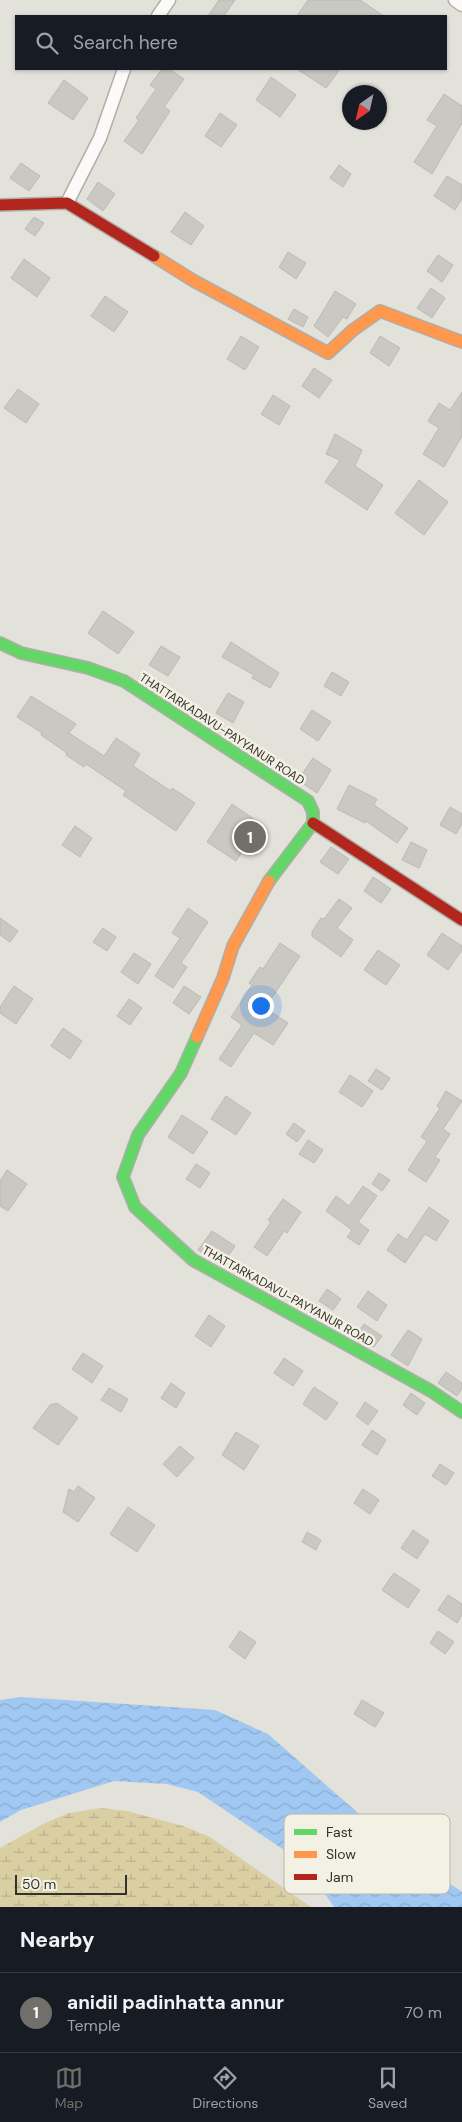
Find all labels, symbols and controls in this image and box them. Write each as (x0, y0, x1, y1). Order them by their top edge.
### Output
search box (15, 15, 447, 70)
icon: search (33, 29, 61, 57)
text: Search here (73, 30, 178, 55)
north arrow (342, 85, 387, 130)
street label: THATTARKADAVU-PAYYANUR ROAD (136, 669, 308, 789)
pin: 1 (234, 818, 266, 856)
your location (248, 993, 274, 1019)
street label: THATTARKADAVU-PAYYANUR ROAD (199, 1242, 377, 1350)
legend (284, 1814, 450, 1894)
text: Fast (326, 1823, 353, 1841)
text: Slow (326, 1845, 356, 1863)
text: Jam (326, 1868, 353, 1886)
scale bar (15, 1872, 128, 1895)
text: 50 m (22, 1875, 56, 1893)
text: Nearby (20, 1926, 94, 1954)
text: anidil padinhatta annur (67, 1990, 284, 2015)
text: 1 (33, 2002, 39, 2023)
text: 70 m (404, 2002, 442, 2023)
text: Temple (67, 2015, 121, 2036)
tab: Map (55, 2064, 83, 2112)
tab: Directions (193, 2064, 258, 2112)
tab: Saved (368, 2064, 407, 2112)

